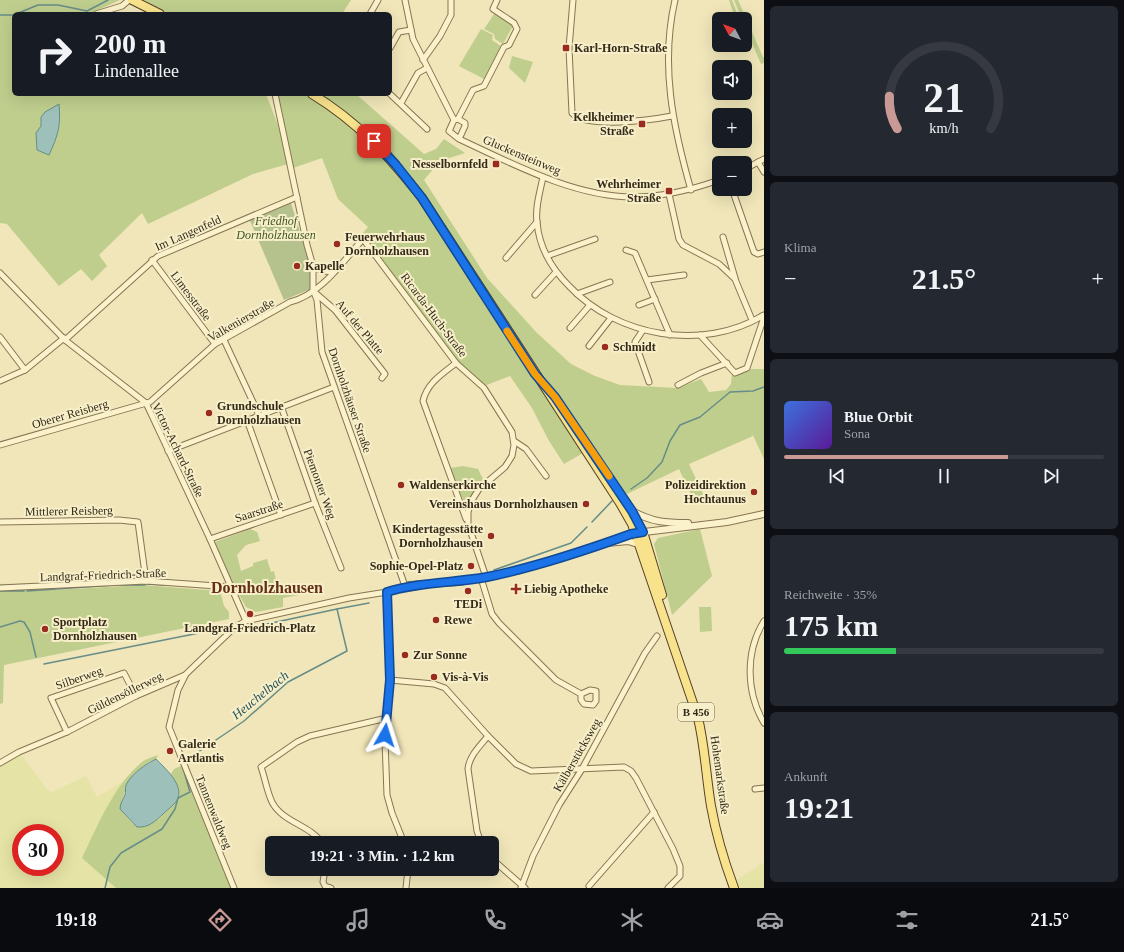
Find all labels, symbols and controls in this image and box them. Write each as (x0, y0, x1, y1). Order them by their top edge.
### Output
north arrow (712, 12, 752, 52)
map controls (712, 12, 752, 196)
icon: right (28, 28, 80, 80)
text: 200 m (94, 28, 166, 59)
place label: Karl-Horn-Straße (574, 41, 668, 55)
marker: Karl-Horn-Straße (561, 43, 571, 53)
button: sound (712, 60, 752, 100)
text: Lindenallee (94, 61, 179, 81)
text: 21 (923, 75, 965, 121)
button: + (712, 108, 752, 148)
place label: Kelkheimer Straße (573, 110, 635, 138)
marker: Kelkheimer Straße (637, 119, 647, 129)
text: km/h (929, 120, 959, 136)
pin (357, 124, 391, 158)
icon: arrive (363, 130, 385, 152)
street label: Gluckensteinweg (481, 132, 563, 178)
button: − (712, 156, 752, 196)
place label: Nesselbornfeld (412, 157, 488, 171)
marker: Nesselbornfeld (491, 159, 501, 169)
place label: Wehrheimer Straße (596, 177, 662, 205)
marker: Wehrheimer Straße (664, 186, 674, 196)
street label: Im Langenfeld (153, 212, 223, 254)
park label: Friedhof Dornholzhausen (235, 214, 316, 242)
place label: Feuerwehrhaus Dornholzhausen (345, 230, 429, 258)
marker: Feuerwehrhaus Dornholzhausen (332, 239, 342, 249)
text: Klima (784, 240, 817, 255)
place label: Kapelle (305, 259, 345, 273)
marker: Kapelle (292, 261, 302, 271)
text: 21.5° (912, 262, 976, 295)
text: − (784, 266, 796, 291)
text: + (1092, 266, 1104, 291)
street label: Limesstraße (168, 268, 214, 324)
street label: Ricarda-Huch-Straße (398, 270, 470, 360)
street label: Valkenierstraße (205, 295, 277, 345)
street label: Auf der Platte (333, 297, 387, 357)
place label: Schmidt (613, 340, 656, 354)
marker: Schmidt (600, 342, 610, 352)
street label: Dornholzhäuser Straße (325, 346, 375, 454)
street label: Oberer Reisberg (30, 396, 110, 432)
place label: Grundschule Dornholzhausen (217, 399, 301, 427)
street label: Victor-Achard-Straße (149, 400, 207, 500)
marker: Grundschule Dornholzhausen (204, 408, 214, 418)
text: Blue Orbit (844, 409, 913, 425)
text: Sona (844, 426, 870, 441)
street label: Piemonter Weg (301, 447, 339, 521)
icon: previous (826, 465, 848, 487)
icon: pause (933, 465, 955, 487)
icon: next (1040, 465, 1062, 487)
place label: Waldenserkirche (409, 478, 497, 492)
place label: Polizeidirektion Hochtaunus (665, 478, 746, 506)
marker: Waldenserkirche (396, 480, 406, 490)
marker: Polizeidirektion Hochtaunus (749, 487, 759, 497)
street label: Saarstraße (233, 497, 285, 525)
place label: Vereinshaus Dornholzhausen (429, 497, 578, 511)
marker: Vereinshaus Dornholzhausen (581, 499, 591, 509)
street label: Mittlerer Reisberg (25, 503, 113, 519)
place label: Kindertagesstätte Dornholzhausen (392, 522, 484, 550)
marker: Kindertagesstätte Dornholzhausen (486, 531, 496, 541)
place label: Sophie-Opel-Platz (370, 559, 464, 573)
marker: Sophie-Opel-Platz (466, 561, 476, 571)
street label: Landgraf-Friedrich-Straße (39, 566, 167, 584)
district label: Dornholzhausen (211, 579, 323, 596)
place label: Liebig Apotheke (524, 582, 609, 596)
marker: Liebig Apotheke (511, 584, 521, 594)
marker: TEDi (463, 586, 473, 596)
text: Reichweite · 35% (784, 587, 877, 602)
place label: TEDi (454, 597, 483, 611)
marker: Landgraf-Friedrich-Platz (245, 609, 255, 619)
text: 175 km (784, 609, 878, 642)
place label: Rewe (444, 613, 473, 627)
place label: Sportplatz Dornholzhausen (53, 615, 137, 643)
marker: Rewe (431, 615, 441, 625)
place label: Landgraf-Friedrich-Platz (184, 621, 316, 635)
marker: Sportplatz Dornholzhausen (40, 624, 50, 634)
place label: Zur Sonne (413, 648, 468, 662)
marker: Zur Sonne (400, 650, 410, 660)
street label: Silberweg (54, 663, 104, 693)
water label: Heuchelbach (228, 668, 291, 723)
street label: Güldensöllerweg (85, 669, 165, 717)
place label: Vis-à-Vis (442, 670, 489, 684)
marker: Vis-à-Vis (429, 672, 439, 682)
road number: B 456 (678, 703, 714, 721)
position arrow (364, 714, 406, 756)
street label: Kälberstücksweg (550, 716, 604, 794)
street label: Hohemarkstraße (708, 735, 732, 815)
place label: Galerie Artlantis (178, 737, 224, 765)
marker: Galerie Artlantis (165, 746, 175, 756)
text: Ankunft (784, 769, 827, 784)
street label: Tannenwaldweg (193, 773, 235, 851)
text: 19:21 (784, 791, 854, 824)
speed limit sign: 30 (12, 824, 64, 876)
text: 19:21 · 3 Min. · 1.2 km (309, 848, 455, 864)
icon: directions (206, 906, 234, 934)
icon: music (344, 906, 372, 934)
icon: phone (481, 906, 509, 934)
icon: climate (618, 906, 646, 934)
icon: car (756, 906, 784, 934)
icon: filters (893, 906, 921, 934)
text: 19:18 (55, 910, 97, 930)
text: 21.5° (1031, 910, 1069, 930)

